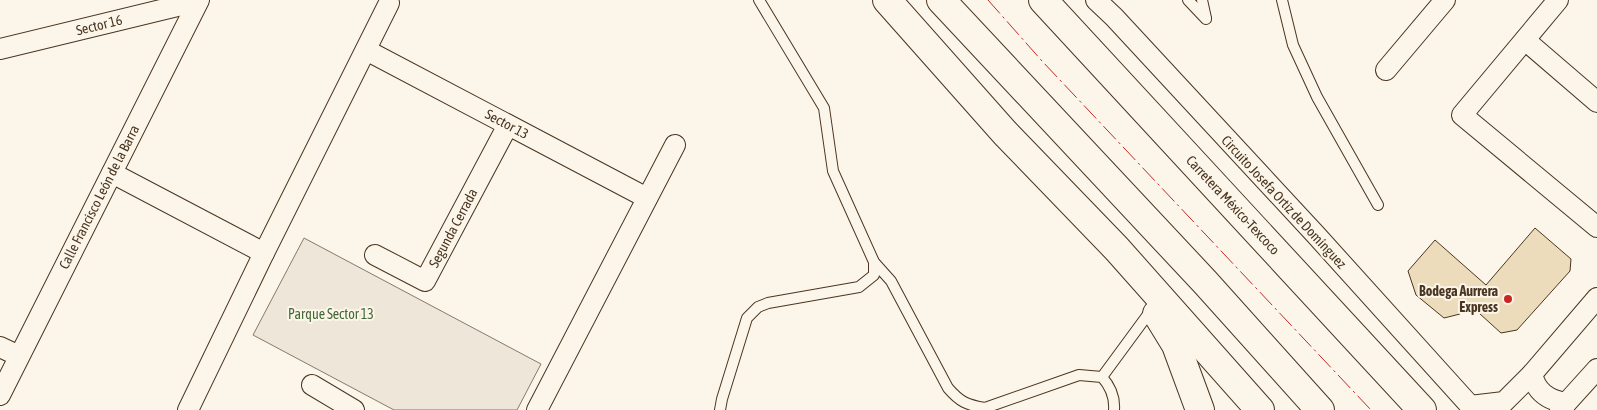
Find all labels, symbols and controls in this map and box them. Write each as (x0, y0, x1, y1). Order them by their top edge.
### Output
street label: Sector 16 (74, 11, 124, 38)
street label: Sector 13 (482, 106, 532, 142)
street label: Calle Francisco León de la Barra (56, 122, 142, 272)
street label: Circuito Josefa Ortiz de Domínguez (1218, 132, 1350, 272)
street label: Carretera México-Texcoco (1183, 152, 1283, 258)
street label: Segunda Cerrada (425, 186, 481, 270)
place label: Bodega Aurrera Express (1419, 283, 1498, 315)
marker: Bodega Aurrera Express (1502, 293, 1514, 305)
park label: Parque Sector 13 (288, 306, 374, 322)

